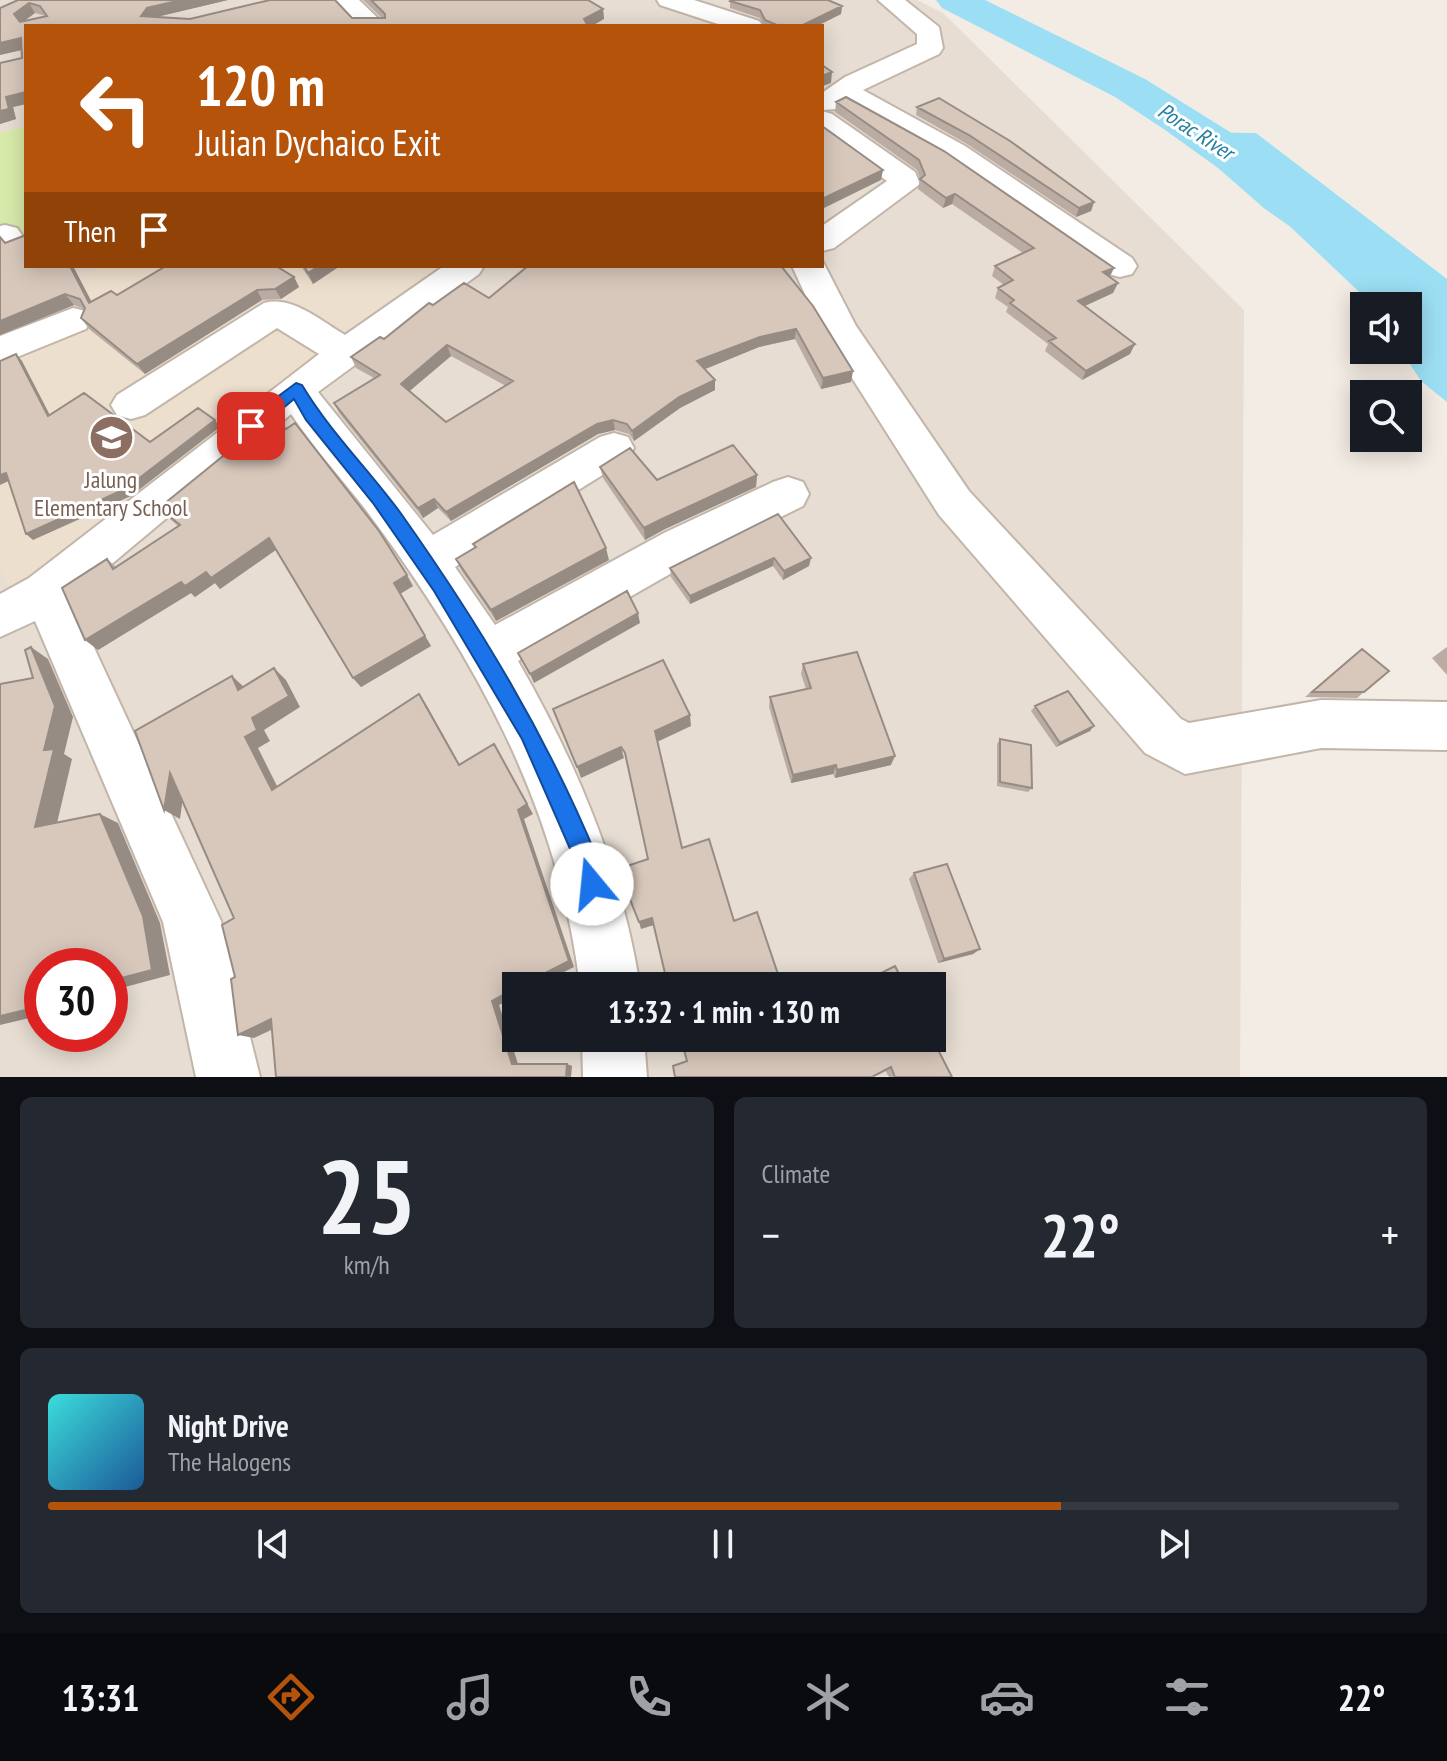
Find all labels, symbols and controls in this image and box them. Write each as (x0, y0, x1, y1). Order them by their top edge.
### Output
text: 120 m (196, 49, 325, 121)
icon: left (64, 56, 168, 160)
water label: Porac River (1153, 96, 1242, 167)
text: Julian Dychaico Exit (196, 119, 441, 166)
icon: arrive (132, 208, 176, 252)
text: Then (64, 211, 116, 250)
map controls (1350, 292, 1422, 452)
button: sound (1350, 292, 1422, 364)
button: search (1350, 380, 1422, 452)
pin (217, 392, 285, 460)
icon: arrive (229, 404, 273, 448)
school or university icon: Jalung Elementary School (87, 413, 135, 461)
place label: Jalung Elementary School (34, 464, 188, 523)
position arrow (550, 842, 634, 926)
speed limit sign: 30 (24, 948, 128, 1052)
text: 13:32 · 1 min · 130 m (608, 992, 840, 1031)
text: 25 (317, 1128, 416, 1263)
text: Climate (762, 1157, 830, 1190)
text: 22° (1041, 1196, 1120, 1274)
text: − (762, 1206, 780, 1263)
text: + (1381, 1206, 1399, 1263)
text: km/h (344, 1248, 390, 1281)
text: Night Drive (168, 1406, 289, 1445)
text: The Halogens (168, 1445, 291, 1478)
icon: previous (251, 1522, 295, 1566)
icon: pause (701, 1522, 745, 1566)
icon: next (1152, 1522, 1196, 1566)
icon: directions (263, 1669, 319, 1725)
icon: music (442, 1669, 498, 1725)
icon: phone (621, 1669, 677, 1725)
icon: climate (800, 1669, 856, 1725)
icon: car (979, 1669, 1035, 1725)
icon: filters (1159, 1669, 1215, 1725)
text: 13:31 (62, 1674, 139, 1721)
text: 22° (1338, 1674, 1385, 1721)

